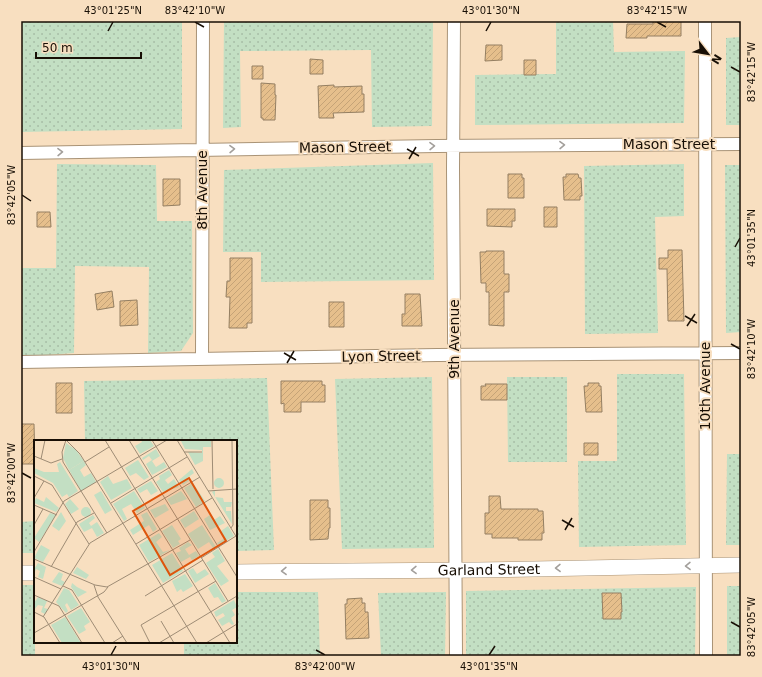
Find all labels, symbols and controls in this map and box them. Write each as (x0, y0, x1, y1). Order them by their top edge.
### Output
text: 43°01'25"N (84, 5, 142, 16)
text: 83°42'10"W (165, 5, 225, 16)
text: 43°01'30"N (462, 5, 520, 16)
text: 83°42'15"W (627, 5, 687, 16)
scale bar (36, 34, 141, 60)
north arrow (688, 34, 728, 74)
text: 50 m (42, 41, 73, 55)
text: 83°42'15"W (746, 42, 757, 102)
text: N (708, 52, 724, 66)
street label: Mason Street (623, 136, 716, 152)
street label: Mason Street (299, 138, 392, 156)
one-way arrow (559, 141, 565, 149)
one-way arrow (429, 142, 435, 150)
one-way arrow (229, 145, 235, 153)
one-way arrow (57, 148, 63, 156)
street label: 8th Avenue (194, 150, 210, 230)
text: 83°42'05"W (6, 165, 17, 225)
text: 43°01'35"N (746, 209, 757, 267)
street label: 9th Avenue (446, 299, 462, 379)
text: 83°42'10"W (746, 319, 757, 379)
street label: 10th Avenue (697, 342, 713, 430)
street label: Lyon Street (341, 347, 421, 365)
inset map (34, 440, 237, 643)
text: 83°42'00"W (6, 443, 17, 503)
street label: Garland Street (438, 561, 541, 578)
one-way arrow (685, 562, 691, 570)
one-way arrow (555, 564, 561, 572)
one-way arrow (411, 566, 417, 574)
one-way arrow (281, 567, 287, 575)
text: 83°42'05"W (746, 597, 757, 657)
text: 43°01'30"N (82, 661, 140, 672)
text: 83°42'00"W (295, 661, 355, 672)
text: 43°01'35"N (460, 661, 518, 672)

